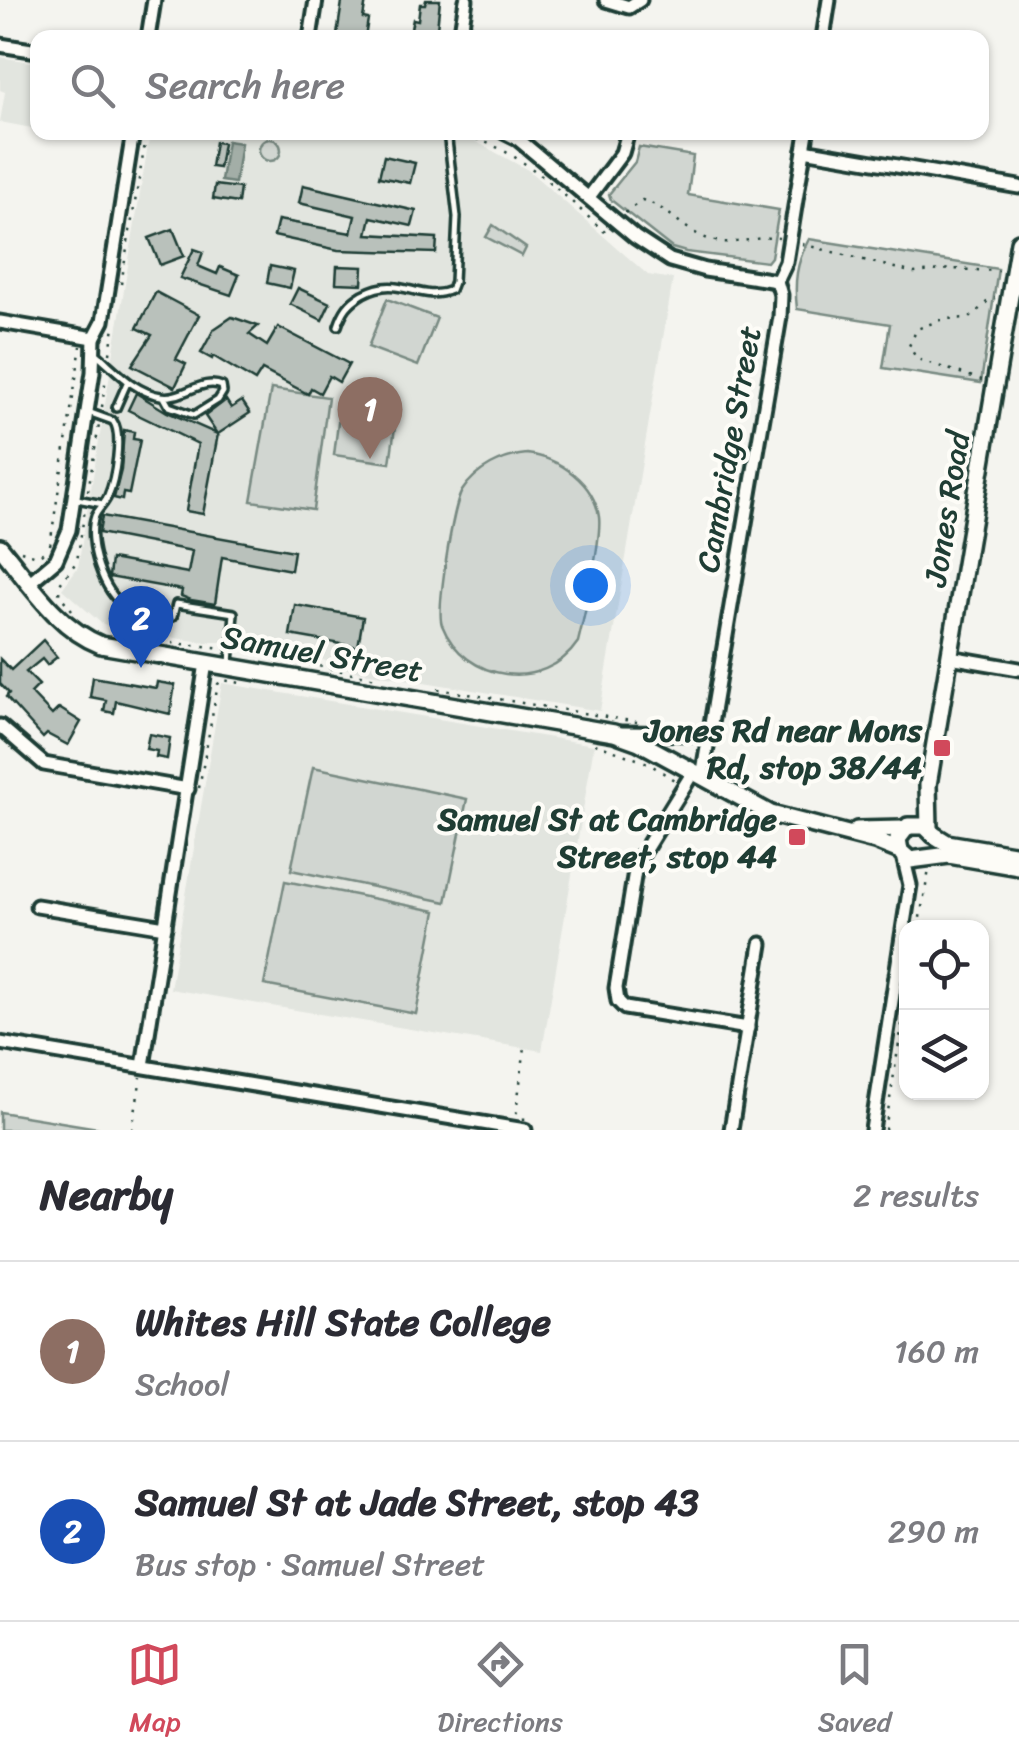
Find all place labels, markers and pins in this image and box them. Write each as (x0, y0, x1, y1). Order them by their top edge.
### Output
pin: 1 (338, 376, 402, 459)
pin: 2 (108, 586, 174, 668)
place label: Jones Rd near Mons Rd, stop 38/44 (642, 702, 923, 796)
marker: Jones Rd near Mons Rd, stop 38/44 (931, 737, 953, 759)
place label: Samuel St at Cambridge Street, stop 44 (436, 791, 778, 885)
marker: Samuel St at Cambridge Street, stop 44 (786, 826, 808, 848)

